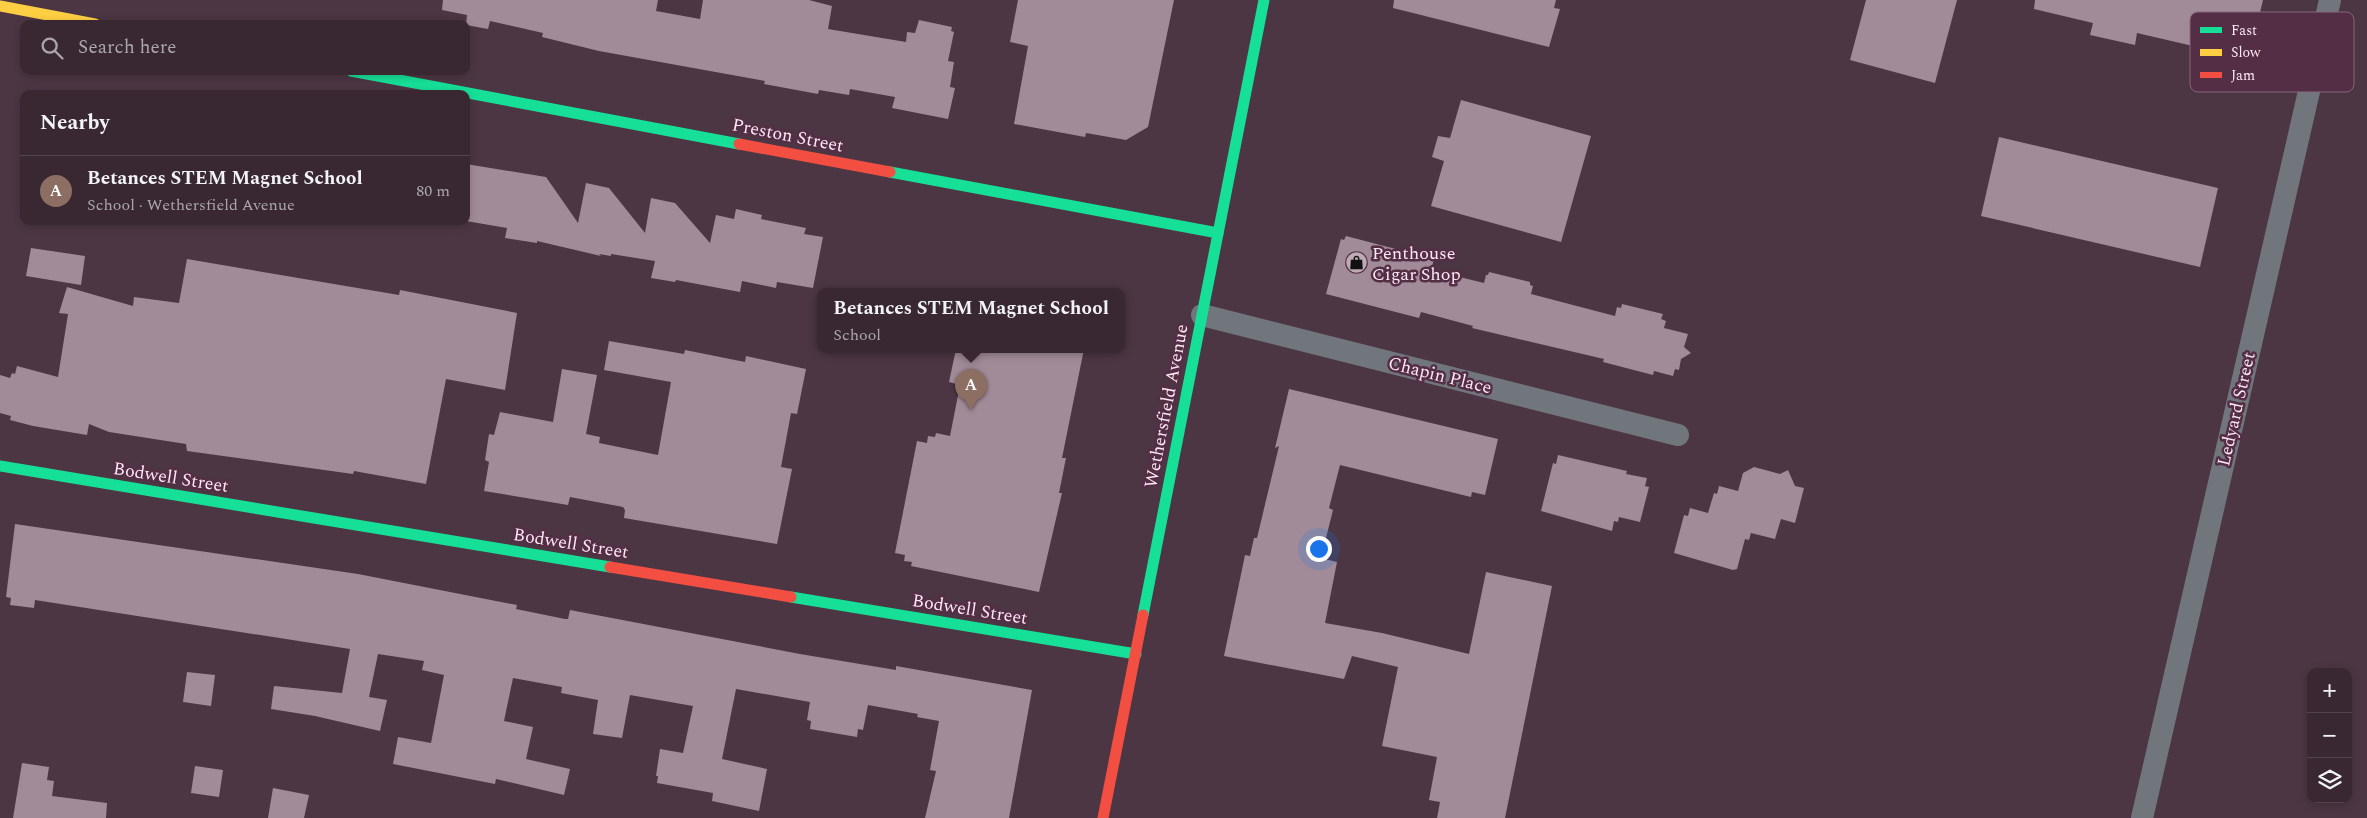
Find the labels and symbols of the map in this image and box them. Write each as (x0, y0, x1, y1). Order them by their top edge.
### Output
legend (2190, 12, 2354, 92)
text: Fast (2231, 20, 2257, 41)
text: Slow (2231, 42, 2261, 63)
text: Jam (2231, 65, 2255, 86)
street label: Preston Street (730, 111, 846, 160)
place label: Penthouse Cigar Shop (1372, 240, 1461, 288)
shop icon: Penthouse Cigar Shop (1344, 251, 1368, 275)
street label: Wethersfield Avenue (1137, 322, 1196, 490)
street label: Ledyard Street (2210, 349, 2263, 469)
street label: Chapin Place (1385, 350, 1495, 401)
pin: A (955, 369, 987, 410)
street label: Bodwell Street (111, 455, 231, 500)
street label: Bodwell Street (511, 521, 631, 566)
your location (1306, 536, 1332, 562)
street label: Bodwell Street (910, 587, 1030, 632)

